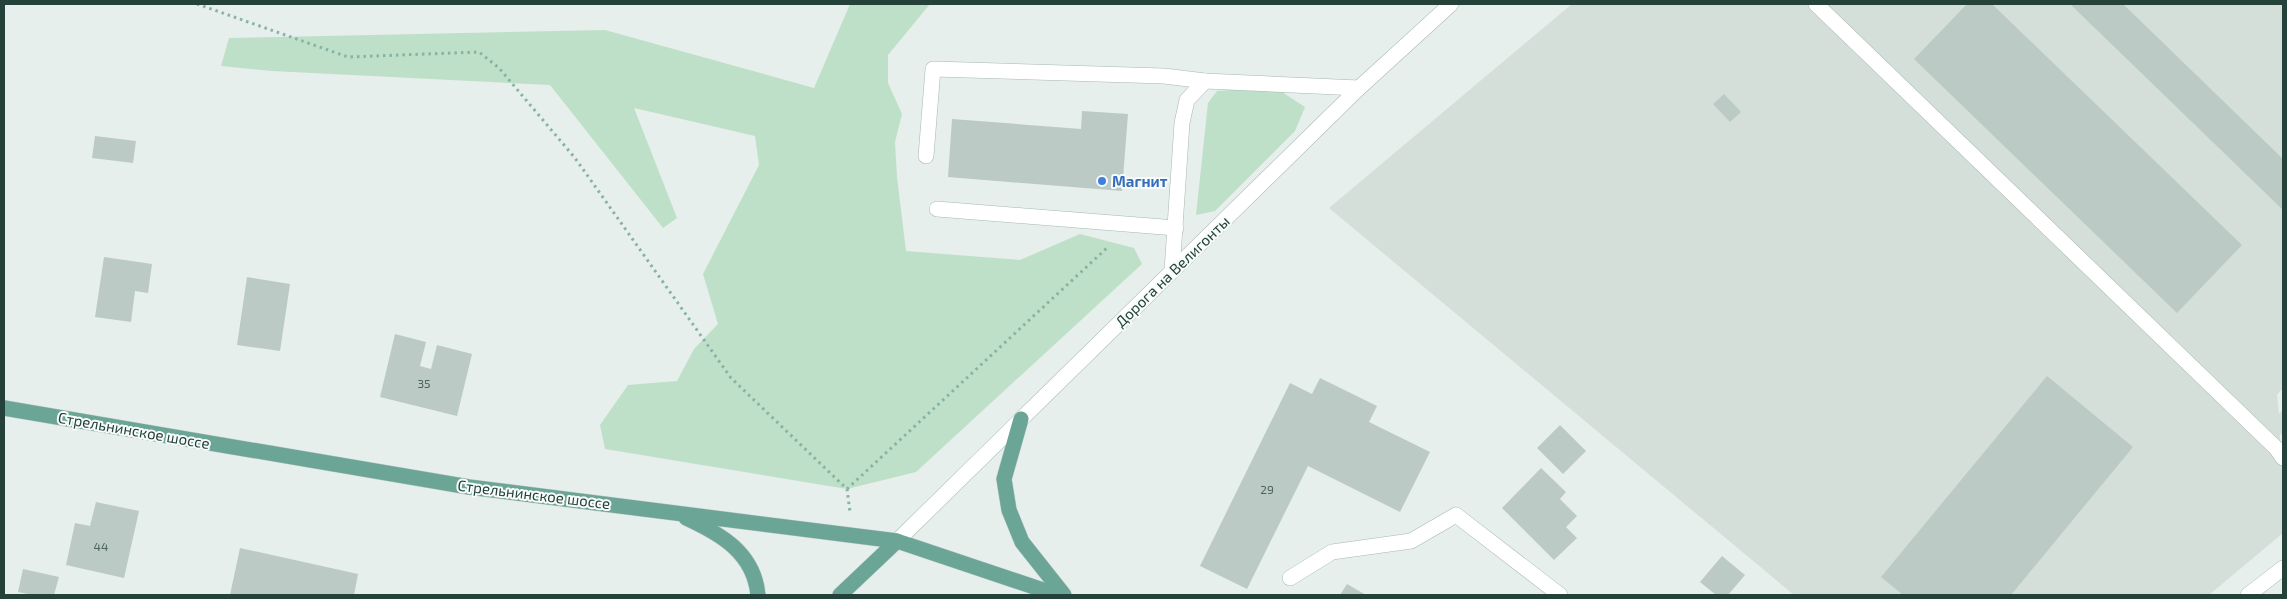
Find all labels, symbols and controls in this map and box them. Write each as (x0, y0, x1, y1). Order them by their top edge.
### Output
place label: Магнит (1112, 172, 1168, 190)
marker: Магнит (1096, 175, 1108, 187)
street label: Дорога на Велигонты (1111, 212, 1233, 330)
house number: 35 (417, 376, 431, 390)
street label: Стрельнинское шоссе (57, 408, 211, 452)
street label: Стрельнинское шоссе (457, 476, 611, 512)
house number: 29 (1260, 482, 1274, 496)
house number: 44 (94, 539, 108, 553)

